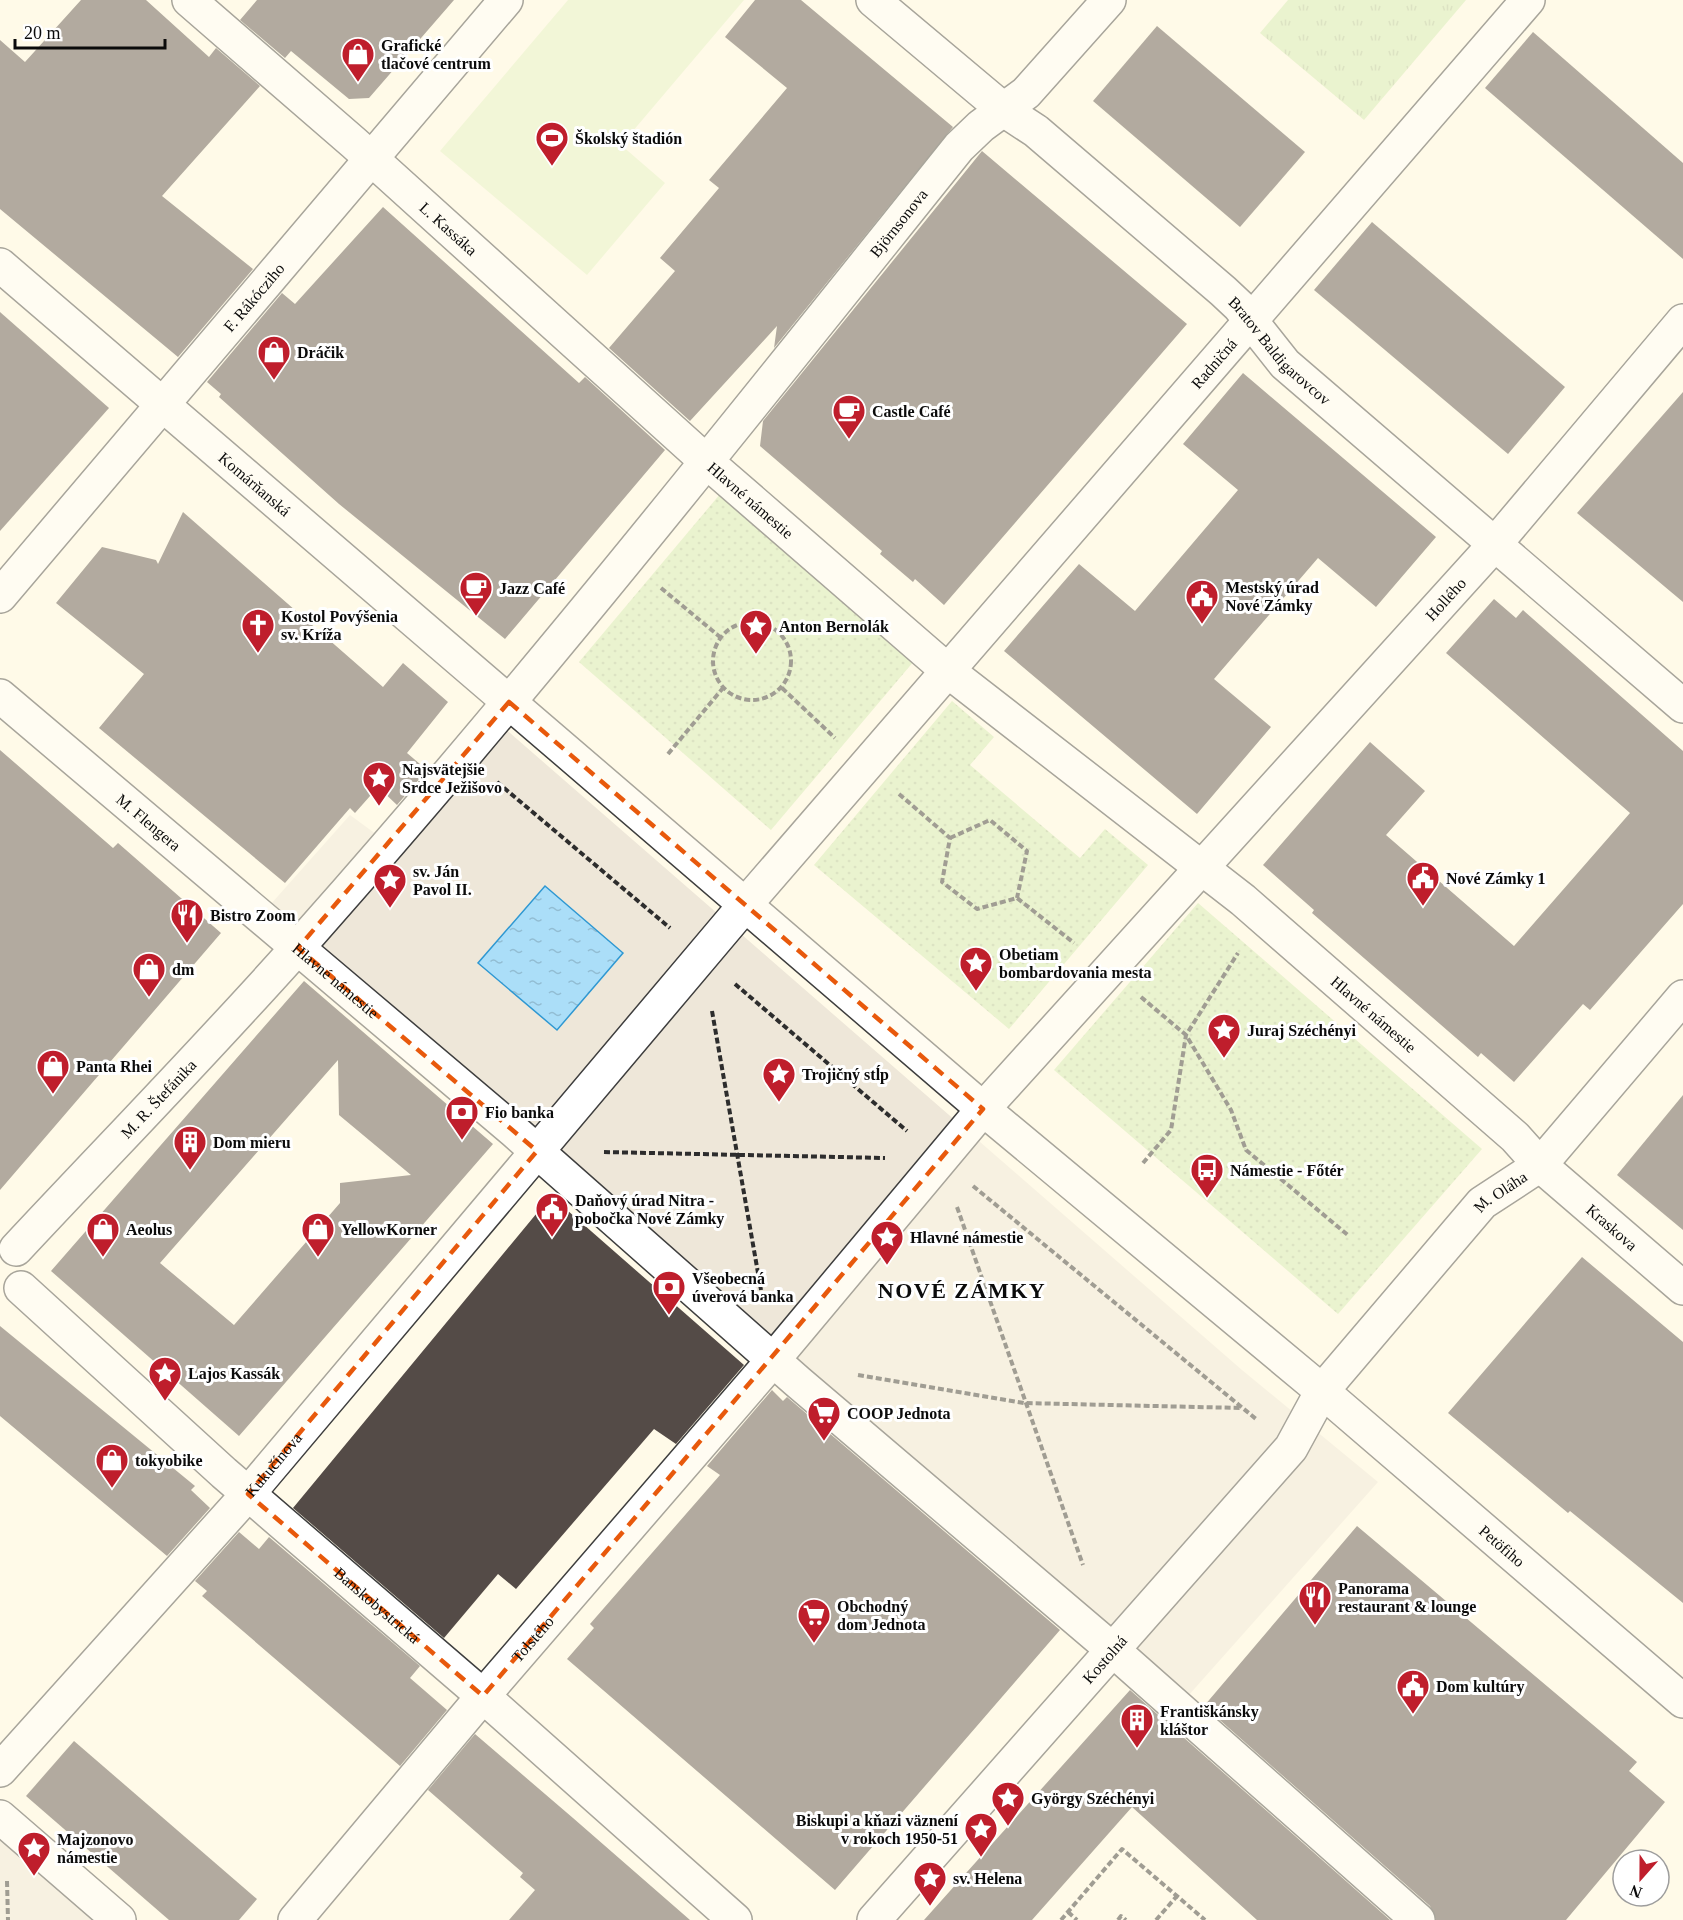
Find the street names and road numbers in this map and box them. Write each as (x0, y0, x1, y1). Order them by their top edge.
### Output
street label: Björnsonova (866, 185, 931, 260)
street label: L. Kassáka (417, 198, 481, 259)
street label: F. Rákócziho (220, 260, 287, 335)
street label: Bratov Baldigarovcov (1226, 293, 1334, 408)
street label: Radničná (1187, 335, 1240, 392)
street label: Komárňanská (216, 448, 294, 519)
street label: Hlavné námestie (705, 458, 797, 541)
street label: Hollého (1422, 574, 1469, 624)
street label: M. Flengera (113, 790, 184, 854)
street label: Hlavné námestie (289, 939, 382, 1021)
street label: Hlavné námestie (1328, 972, 1420, 1056)
street label: M. R. Štefánika (117, 1056, 199, 1141)
street label: M. Oláha (1470, 1168, 1530, 1215)
street label: Kraskova (1583, 1201, 1641, 1253)
street label: Kukučínova (241, 1429, 305, 1500)
street label: Petöfiho (1476, 1522, 1528, 1570)
street label: Banskobystrická (331, 1564, 423, 1646)
street label: Tolstého (508, 1612, 557, 1665)
street label: Kostolná (1079, 1632, 1130, 1686)

